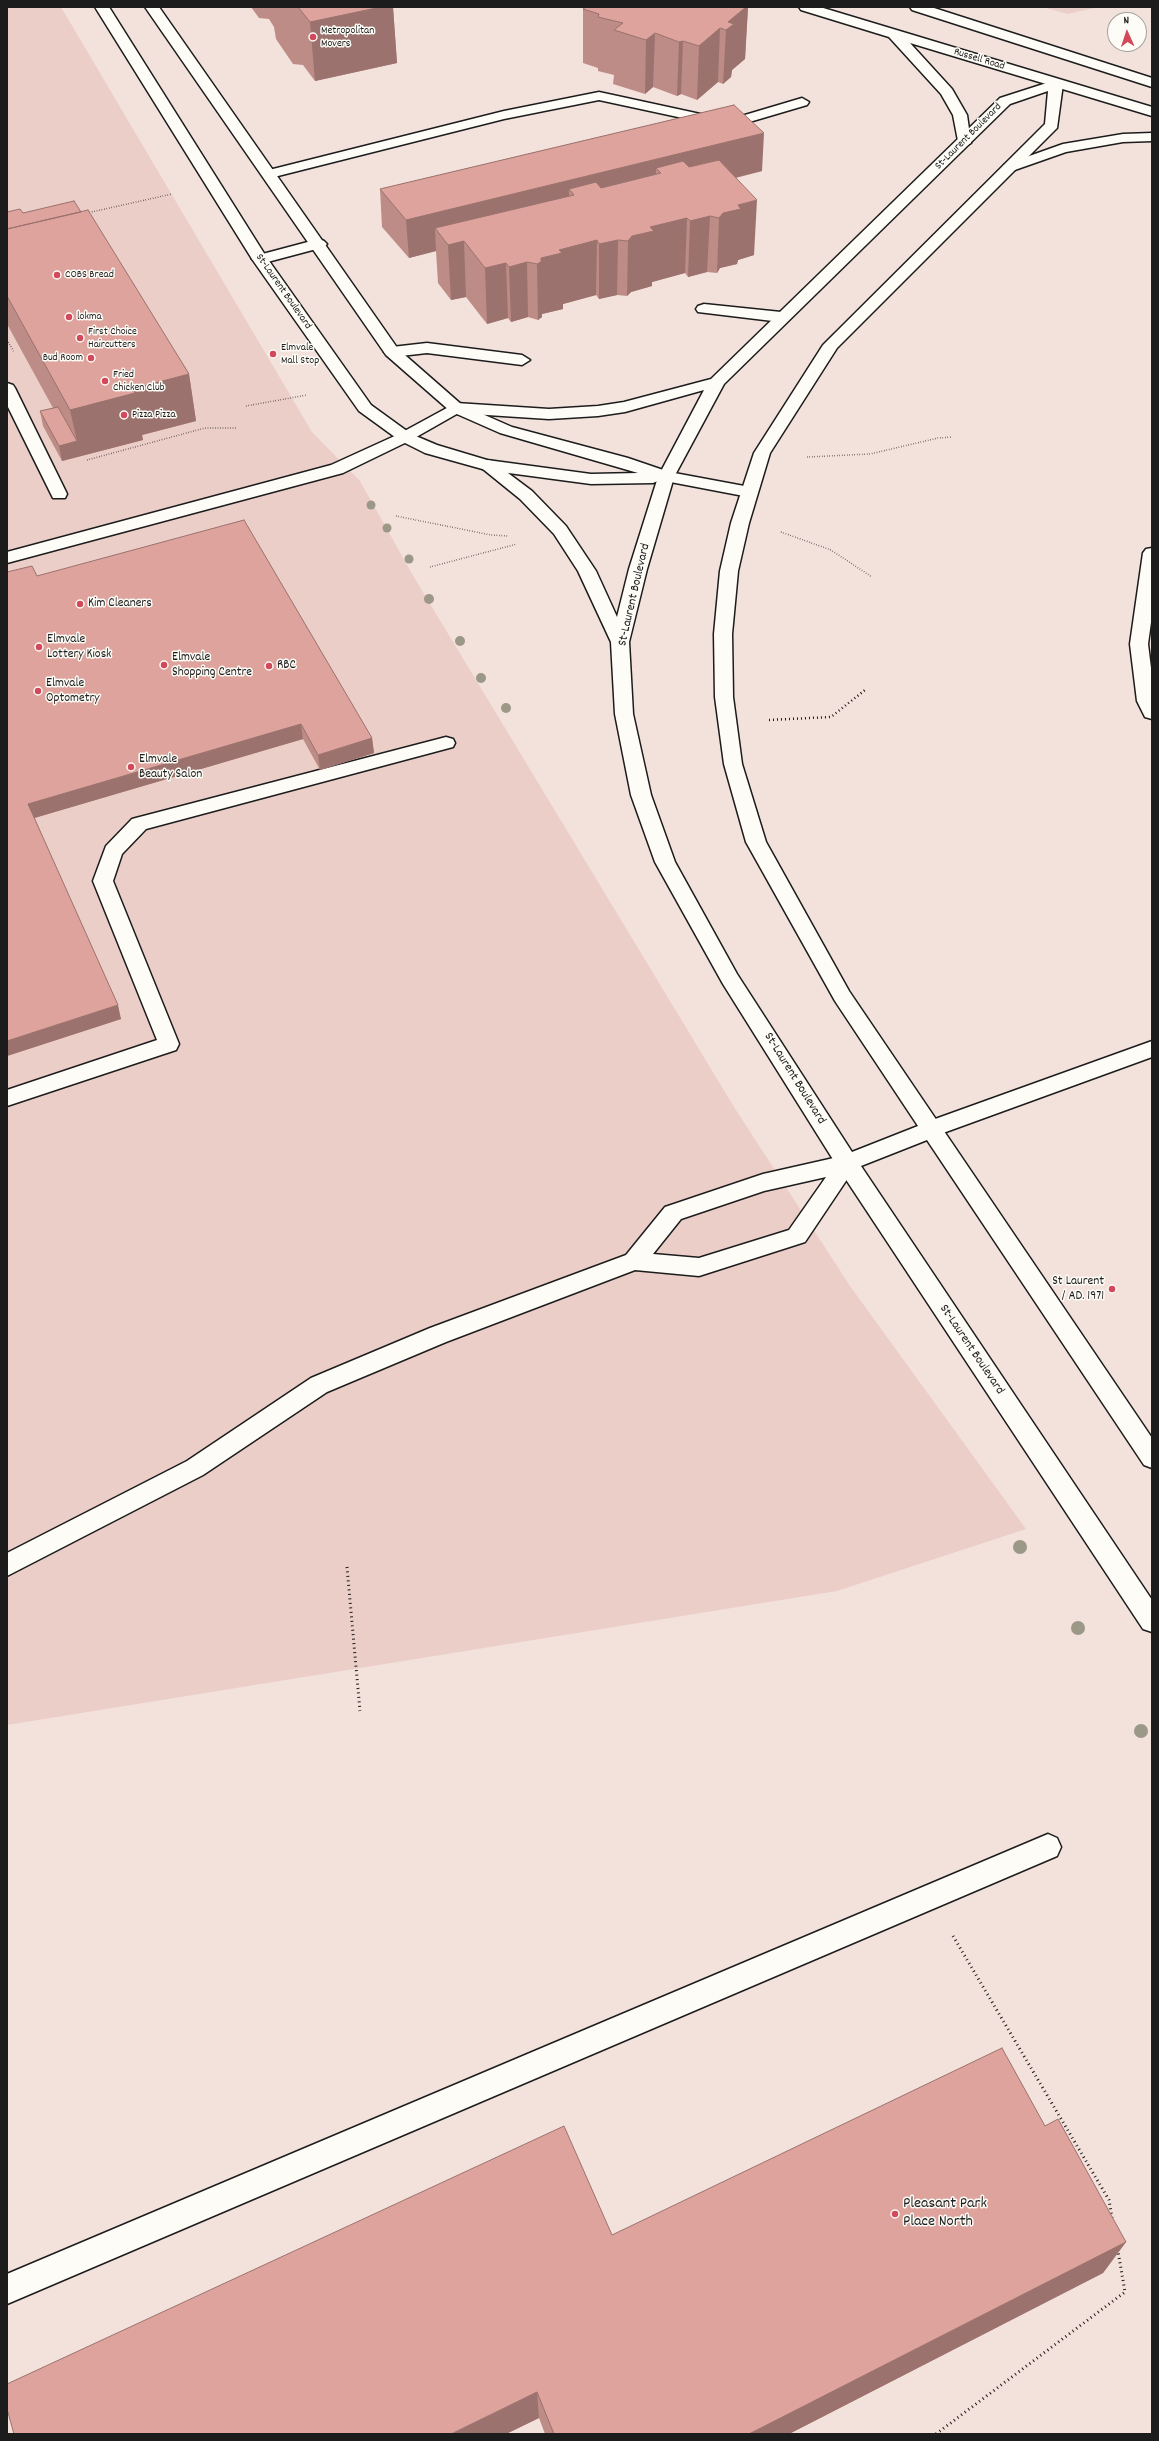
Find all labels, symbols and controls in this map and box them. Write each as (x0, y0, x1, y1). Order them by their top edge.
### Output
north arrow (1107, 12, 1147, 52)
text: N (1123, 13, 1130, 29)
place label: Metropolitan Movers (321, 24, 374, 50)
marker: Metropolitan Movers (308, 32, 318, 42)
street label: Russell Road (952, 46, 1006, 74)
street label: St-Laurent Boulevard (933, 101, 1005, 173)
street label: St-Laurent Boulevard (252, 252, 314, 332)
place label: COBS Bread (65, 268, 114, 282)
marker: COBS Bread (52, 270, 62, 280)
place label: lokma (77, 310, 102, 324)
marker: lokma (64, 312, 74, 322)
place label: First Choice Haircutters (88, 325, 137, 351)
marker: First Choice Haircutters (75, 333, 85, 343)
place label: Elmvale Mall Stop (281, 341, 319, 367)
marker: Elmvale Mall Stop (268, 349, 278, 359)
place label: Bud Room (43, 351, 83, 365)
marker: Bud Room (86, 353, 96, 363)
place label: Fried Chicken Club (113, 368, 164, 394)
marker: Fried Chicken Club (100, 376, 110, 386)
place label: Pizza Pizza (132, 408, 176, 422)
marker: Pizza Pizza (119, 410, 129, 420)
street label: St-Laurent Boulevard (616, 542, 654, 648)
place label: Kim Cleaners (88, 596, 152, 612)
marker: Kim Cleaners (75, 599, 85, 609)
place label: Elmvale Lottery Kiosk (47, 632, 111, 663)
marker: Elmvale Lottery Kiosk (34, 642, 44, 652)
place label: Elmvale Shopping Centre (172, 650, 252, 681)
place label: RBC (277, 658, 296, 674)
marker: Elmvale Shopping Centre (159, 660, 169, 670)
marker: RBC (264, 661, 274, 671)
place label: Elmvale Optometry (46, 676, 100, 707)
marker: Elmvale Optometry (33, 686, 43, 696)
place label: Elmvale Beauty Salon (139, 752, 202, 783)
marker: Elmvale Beauty Salon (126, 762, 136, 772)
street label: St-Laurent Boulevard (760, 1030, 828, 1128)
place label: St Laurent / AD. 1971 (1052, 1274, 1104, 1305)
marker: St Laurent / AD. 1971 (1107, 1284, 1117, 1294)
street label: St-Laurent Boulevard (935, 1302, 1007, 1398)
place label: Pleasant Park Place North (903, 2195, 987, 2233)
marker: Pleasant Park Place North (890, 2209, 900, 2219)

